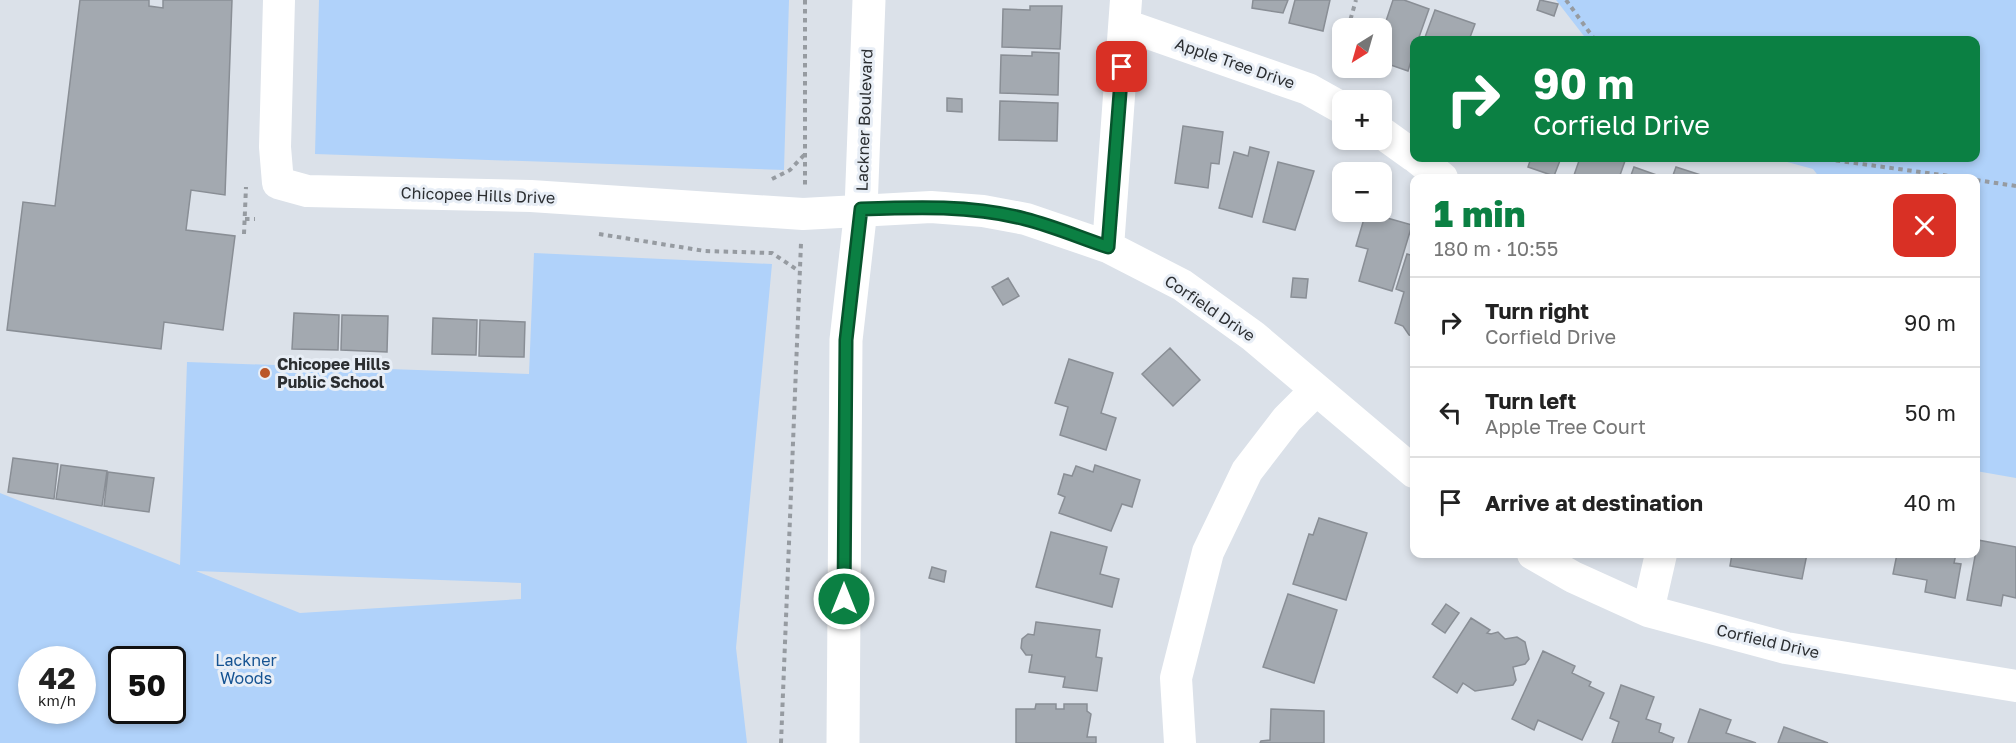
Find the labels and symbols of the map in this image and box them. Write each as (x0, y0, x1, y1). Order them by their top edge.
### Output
north arrow (1332, 18, 1392, 78)
street label: Apple Tree Drive (1172, 33, 1298, 93)
pin (1096, 41, 1147, 92)
street label: Lackner Boulevard (852, 48, 876, 192)
street label: Chicopee Hills Drive (400, 182, 556, 208)
street label: Corfield Drive (1161, 270, 1259, 346)
place label: Chicopee Hills Public School (277, 354, 390, 392)
marker: Chicopee Hills Public School (258, 366, 272, 380)
position arrow (812, 567, 876, 631)
street label: Corfield Drive (1715, 619, 1821, 663)
speed limit sign: 50 (108, 646, 186, 724)
park label: Lackner Woods (215, 650, 277, 688)

